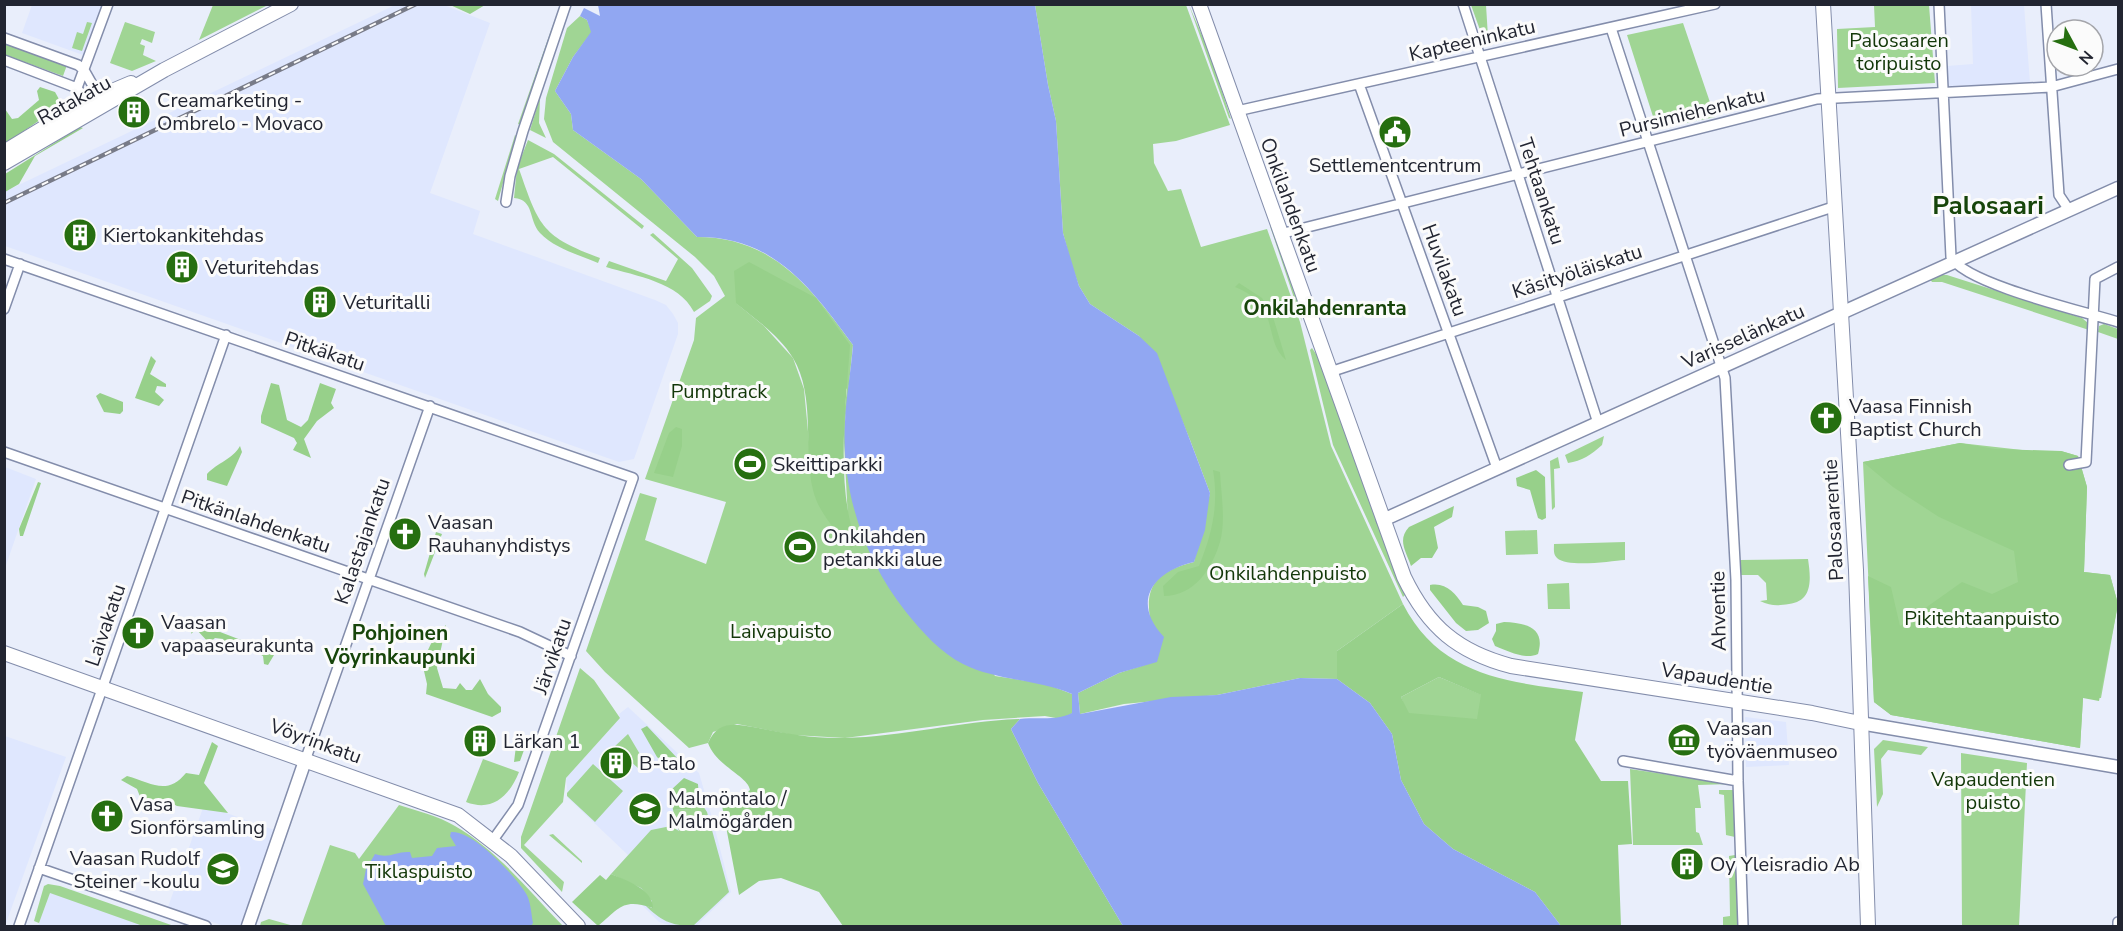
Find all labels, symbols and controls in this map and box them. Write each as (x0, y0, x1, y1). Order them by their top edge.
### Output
street label: Kapteeninkatu (1406, 13, 1538, 68)
north arrow (2045, 18, 2105, 78)
park label: Palosaaren toripuisto (1849, 27, 1949, 77)
text: N (2073, 45, 2098, 69)
street label: Ratakatu (33, 69, 116, 132)
street label: Pursimiehenkatu (1616, 81, 1768, 144)
place label: Creamarketing - Ombrelo - Movaco (157, 87, 323, 137)
building icon: Creamarketing - Ombrelo - Movaco (116, 94, 152, 130)
public building icon: Settlementcentrum (1377, 114, 1413, 150)
street label: Onkilahdenkatu (1254, 134, 1327, 276)
street label: Tehtaankatu (1512, 134, 1571, 248)
place label: Settlementcentrum (1309, 152, 1481, 179)
district label: Palosaari (1932, 188, 2044, 223)
building icon: Kiertokankitehdas (62, 217, 98, 253)
street label: Huvilakatu (1415, 220, 1474, 320)
place label: Kiertokankitehdas (103, 222, 264, 249)
street label: Käsityöläiskatu (1509, 238, 1646, 305)
building icon: Veturitehdas (164, 249, 200, 285)
place label: Veturitehdas (204, 254, 319, 281)
building icon: Veturitalli (302, 284, 338, 320)
place label: Veturitalli (342, 289, 430, 316)
district label: Onkilahdenranta (1243, 294, 1407, 322)
street label: Varisselänkatu (1677, 297, 1809, 376)
street label: Pitkäkatu (281, 325, 369, 378)
park label: Pumptrack (671, 378, 768, 405)
place label: Vaasa Finnish Baptist Church (1848, 393, 1982, 443)
church icon: Vaasa Finnish Baptist Church (1808, 400, 1844, 436)
sports icon: Skeittiparkki (732, 446, 768, 482)
place label: Skeittiparkki (773, 451, 883, 478)
street label: Palosaarentie (1817, 458, 1850, 582)
street label: Kalastajankatu (328, 474, 397, 608)
street label: Pitkänlahdenkatu (177, 483, 334, 560)
place label: Vaasan Rauhanyhdistys (427, 509, 571, 559)
church icon: Vaasan Rauhanyhdistys (387, 516, 423, 552)
place label: Onkilahden petankki alue (823, 523, 942, 573)
sports icon: Onkilahden petankki alue (782, 529, 818, 565)
park label: Onkilahdenpuisto (1209, 560, 1367, 587)
street label: Ahventie (1704, 571, 1733, 651)
street label: Laivakatu (79, 580, 132, 670)
park label: Pikitehtaanpuisto (1904, 605, 2060, 632)
place label: Vaasan vapaaseurakunta (160, 609, 314, 659)
church icon: Vaasan vapaaseurakunta (120, 615, 156, 651)
street label: Järvikatu (527, 615, 578, 699)
park label: Laivapuisto (730, 618, 832, 645)
district label: Pohjoinen Vöyrinkaupunki (324, 619, 475, 671)
street label: Vapaudentie (1658, 656, 1775, 701)
street label: Vöyrinkatu (265, 712, 365, 771)
place label: Vaasan työväenmuseo (1706, 715, 1838, 765)
museum icon: Vaasan työväenmuseo (1666, 722, 1702, 758)
building icon: Lärkan 1 (462, 723, 498, 759)
place label: Lärkan 1 (503, 728, 581, 755)
building icon: B-talo (598, 745, 634, 781)
place label: B-talo (639, 750, 696, 777)
park label: Vapaudentien puisto (1930, 766, 2055, 816)
place label: Malmöntalo / Malmögården (668, 785, 793, 835)
place label: Vasa Sionförsamling (129, 791, 265, 841)
school or university icon: Malmöntalo / Malmögården (627, 791, 663, 827)
church icon: Vasa Sionförsamling (89, 798, 125, 834)
place label: Vaasan Rudolf Steiner -koulu (69, 845, 200, 895)
building icon: Oy Yleisradio Ab (1669, 846, 1705, 882)
school or university icon: Vaasan Rudolf Steiner -koulu (205, 851, 241, 887)
place label: Oy Yleisradio Ab (1710, 851, 1860, 878)
park label: Tiklaspuisto (365, 858, 473, 885)

